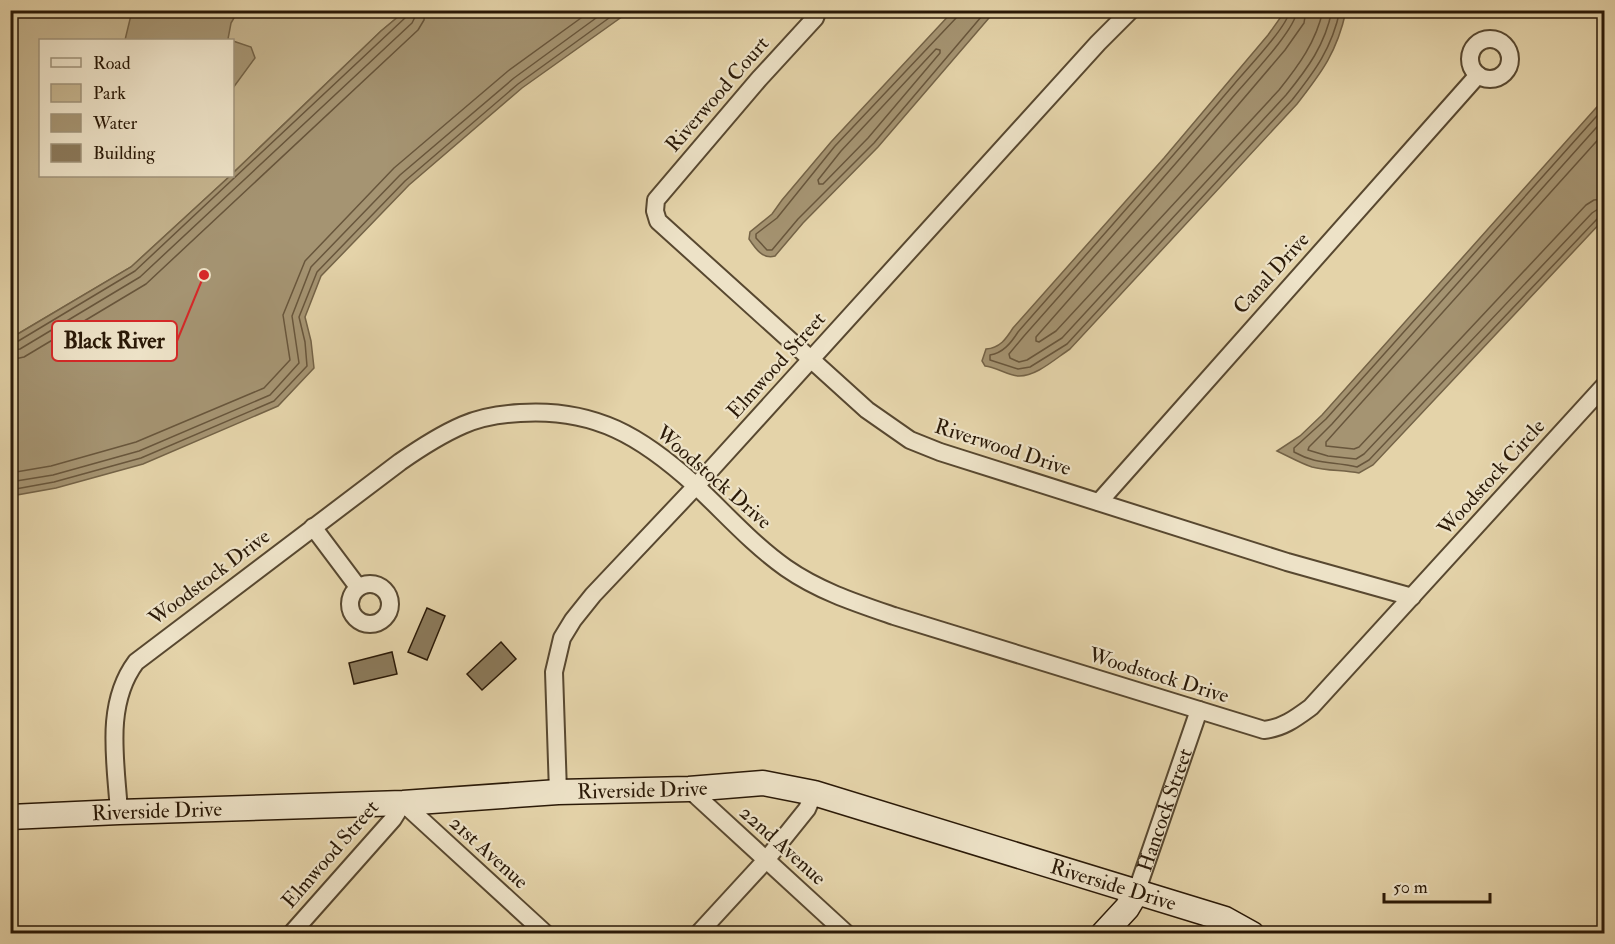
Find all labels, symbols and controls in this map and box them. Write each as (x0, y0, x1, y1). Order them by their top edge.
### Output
street label: Riverwood Court (660, 31, 775, 158)
legend (39, 39, 234, 177)
text: Road (93, 52, 131, 75)
text: Park (93, 82, 126, 105)
text: Water (92, 112, 137, 135)
text: Building (93, 142, 156, 165)
street label: Canal Drive (1227, 227, 1315, 320)
street label: Elmwood Street (721, 306, 832, 425)
callout: Black River (52, 321, 177, 361)
text: Black River (63, 327, 165, 355)
street label: Riverwood Drive (931, 413, 1075, 482)
street label: Woodstock Circle (1431, 413, 1551, 542)
street label: Woodstock Drive (649, 419, 777, 535)
street label: Woodstock Drive (142, 523, 276, 632)
street label: Woodstock Drive (1085, 641, 1232, 710)
street label: Hancock Street (1131, 745, 1199, 875)
street label: Riverside Drive (577, 775, 709, 806)
street label: Elmwood Street (276, 794, 385, 914)
street label: Riverside Drive (91, 796, 223, 827)
street label: 22nd Avenue (734, 799, 832, 892)
street label: 21st Avenue (443, 810, 534, 895)
street label: Riverside Drive (1047, 853, 1180, 917)
scale bar (1384, 866, 1490, 904)
text: 50 m (1393, 876, 1428, 899)

